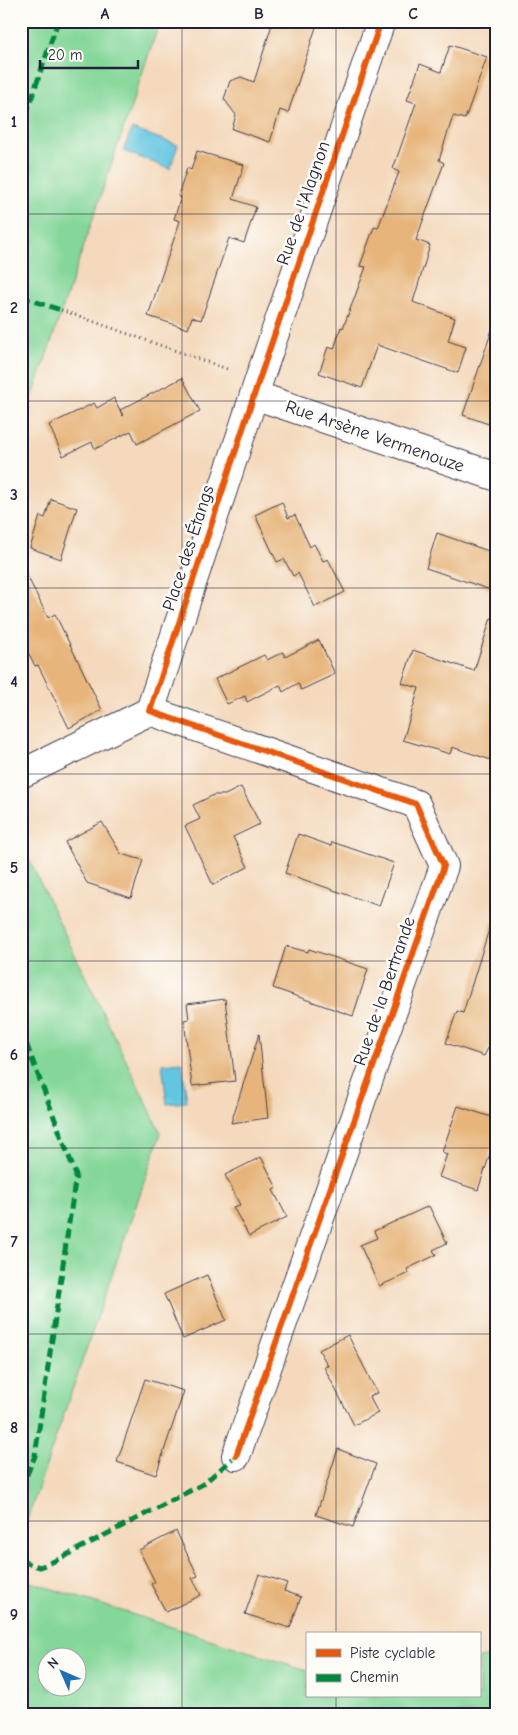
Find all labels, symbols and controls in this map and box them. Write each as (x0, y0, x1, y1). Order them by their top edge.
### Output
text: A (101, 5, 110, 23)
text: B (254, 5, 264, 23)
text: C (408, 5, 418, 23)
scale bar (40, 38, 138, 70)
text: 20 m (48, 46, 82, 64)
text: 1 (11, 113, 17, 131)
street label: Rue de l'Alagnon (272, 138, 335, 268)
text: 2 (10, 299, 18, 317)
street label: Rue Arsène Vermenouze (283, 396, 467, 477)
street label: Place des Étangs (157, 482, 219, 614)
text: 3 (10, 486, 18, 504)
text: 4 (10, 673, 18, 691)
text: 5 (10, 859, 18, 877)
street label: Rue de la Bertrande (349, 914, 420, 1068)
text: 6 (10, 1046, 18, 1064)
text: 7 (10, 1233, 18, 1251)
text: 8 (10, 1419, 18, 1437)
text: 9 (10, 1606, 18, 1624)
legend (306, 1632, 480, 1698)
text: Piste cyclable (350, 1644, 436, 1662)
north arrow (38, 1648, 88, 1698)
text: N (44, 1654, 62, 1672)
text: Chemin (350, 1668, 399, 1686)

